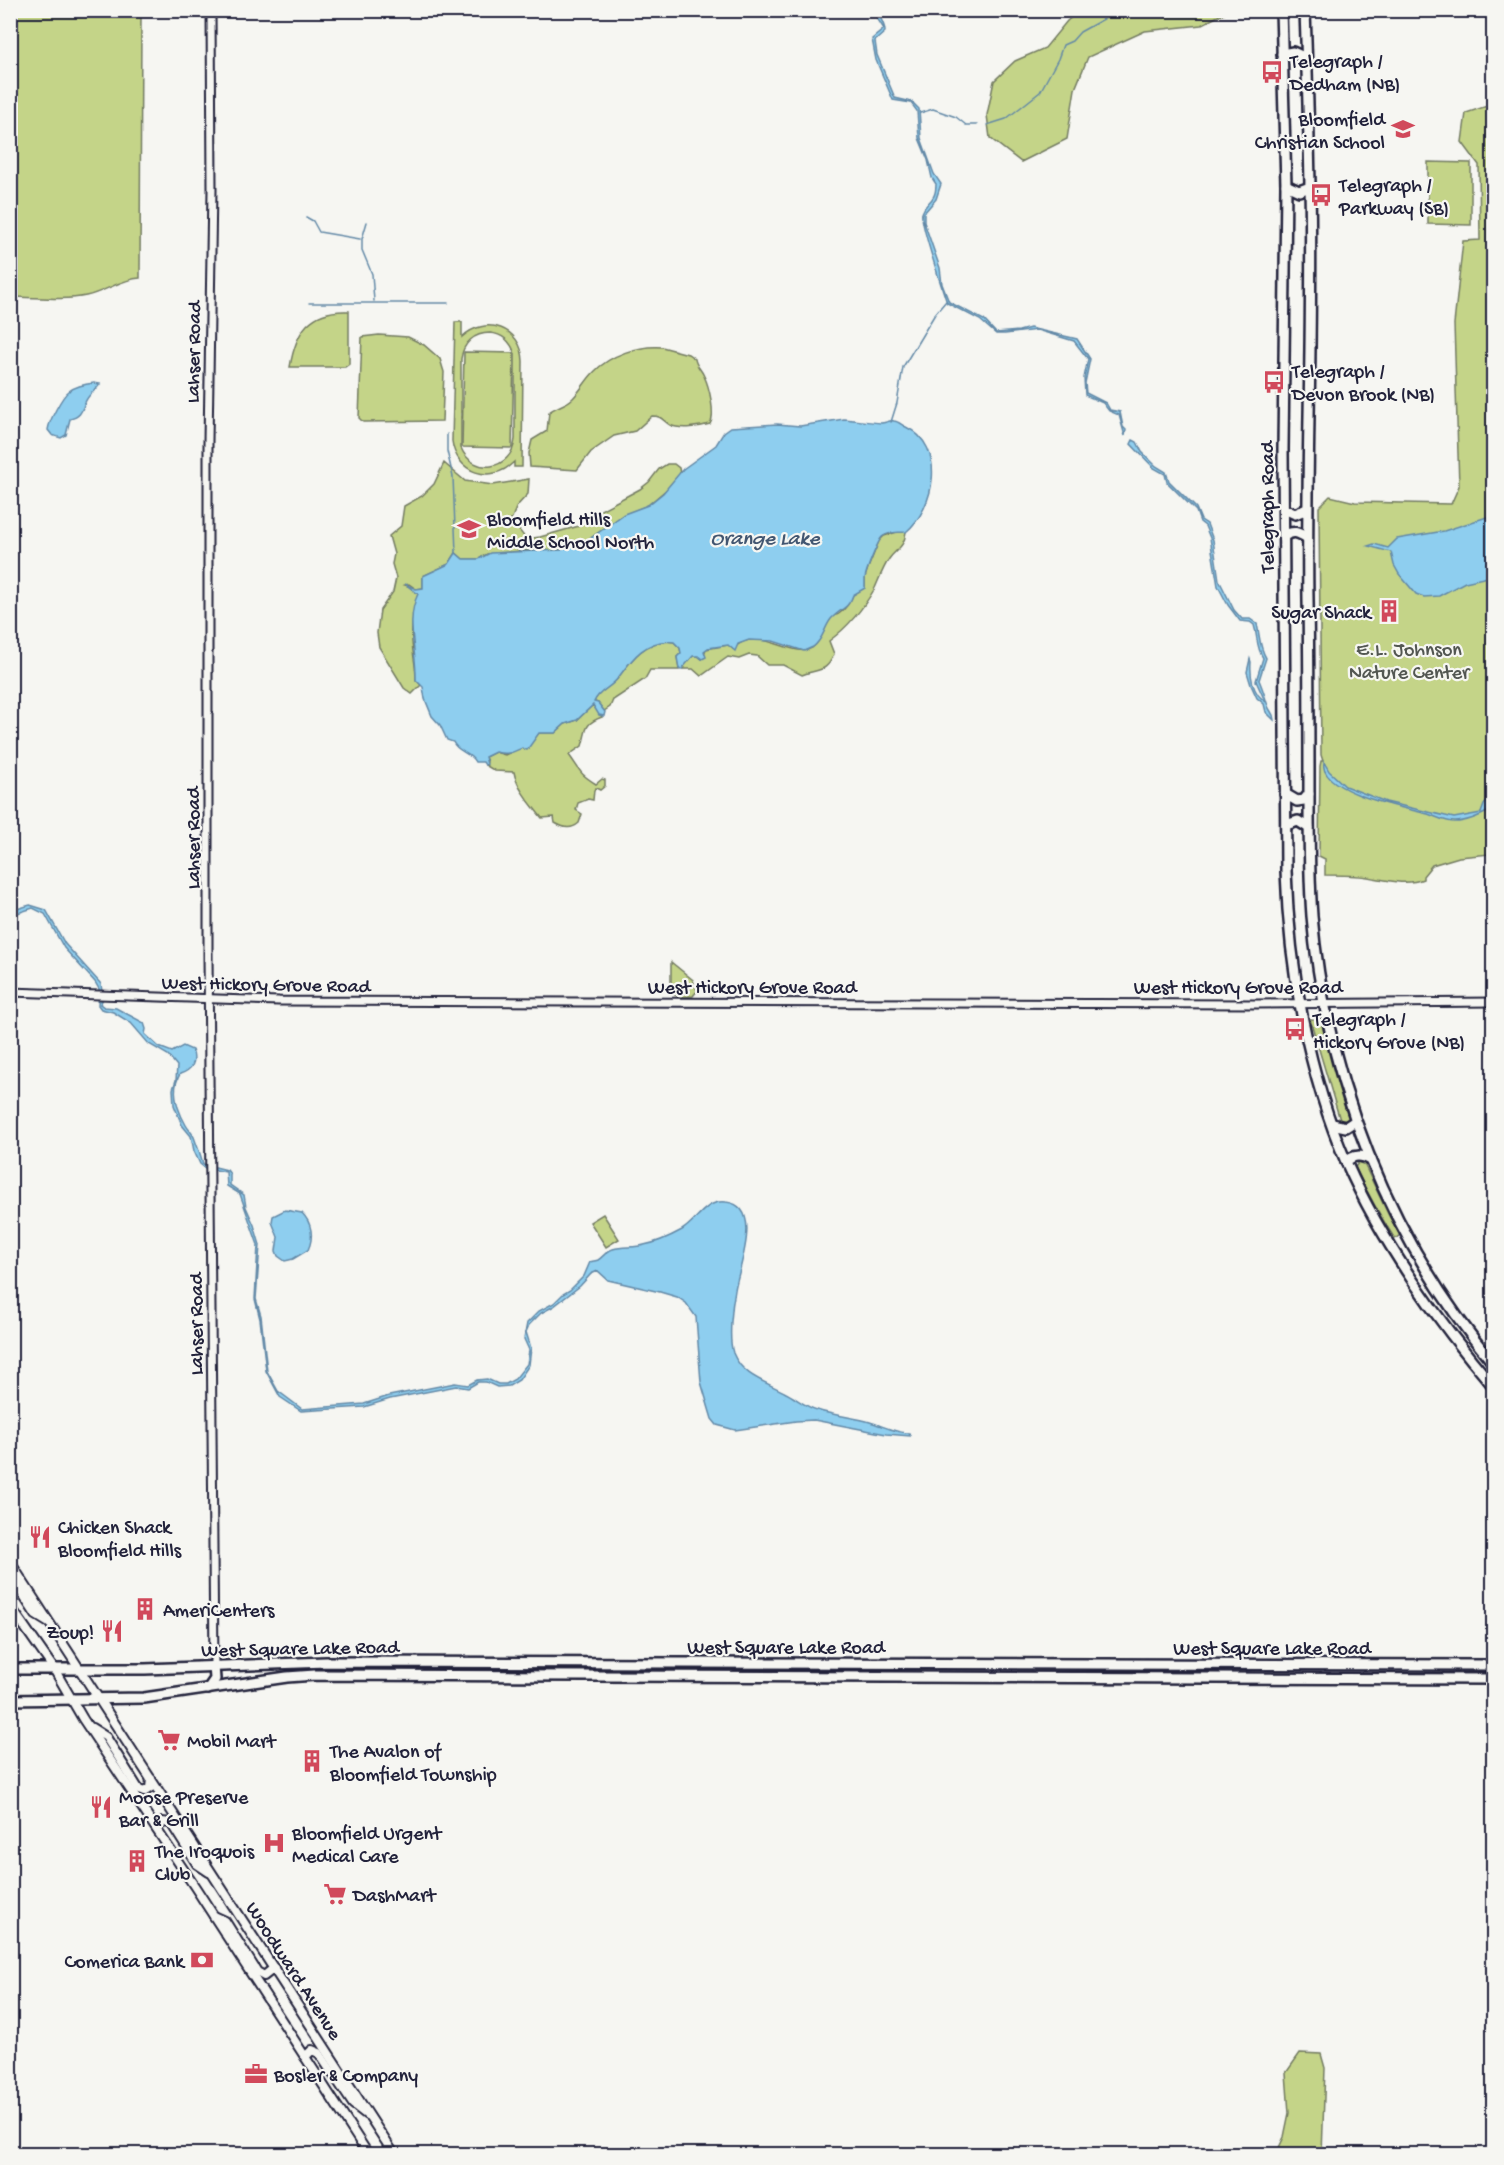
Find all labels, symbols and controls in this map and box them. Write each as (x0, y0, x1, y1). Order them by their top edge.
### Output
place label: Telegraph / Dedham (NB) (1288, 52, 1400, 98)
bus stop icon: Telegraph / Dedham (NB) (1259, 59, 1285, 85)
place label: Bloomfield Christian School (1255, 110, 1387, 156)
school or university icon: Bloomfield Christian School (1390, 116, 1416, 142)
place label: Telegraph / Parkway (SB) (1338, 176, 1449, 222)
bus stop icon: Telegraph / Parkway (SB) (1308, 182, 1334, 208)
street label: Lahser Road (183, 298, 208, 403)
place label: Telegraph / Devon Brook (NB) (1290, 362, 1435, 408)
bus stop icon: Telegraph / Devon Brook (NB) (1261, 369, 1287, 395)
street label: Telegraph Road (1258, 439, 1281, 574)
place label: Bloomfield Hills Middle School North (486, 510, 655, 556)
school or university icon: Bloomfield Hills Middle School North (456, 516, 482, 542)
water label: Orange Lake (710, 528, 821, 553)
building icon: Sugar Shack (1376, 598, 1402, 624)
place label: Sugar Shack (1271, 603, 1373, 626)
park label: E.L. Johnson Nature Center (1349, 640, 1471, 686)
street label: Lahser Road (184, 785, 207, 889)
street label: West Hickory Grove Road (161, 973, 373, 1000)
street label: West Hickory Grove Road (648, 978, 859, 1001)
street label: West Hickory Grove Road (1134, 978, 1345, 1001)
place label: Telegraph / Hickory Grove (NB) (1312, 1010, 1465, 1056)
bus stop icon: Telegraph / Hickory Grove (NB) (1282, 1016, 1308, 1042)
street label: Lahser Road (187, 1271, 210, 1375)
place label: Chicken Shack Bloomfield Hills (57, 1518, 182, 1564)
restaurant icon: Chicken Shack Bloomfield Hills (27, 1524, 53, 1550)
building icon: AmeriCenters (132, 1596, 158, 1622)
place label: AmeriCenters (163, 1601, 275, 1624)
restaurant icon: Zoup! (99, 1618, 125, 1644)
place label: Zoup! (46, 1623, 94, 1646)
street label: West Square Lake Road (201, 1637, 401, 1664)
street label: West Square Lake Road (687, 1638, 887, 1661)
street label: West Square Lake Road (1173, 1639, 1373, 1662)
supermarket icon: Mobil Mart (156, 1727, 182, 1753)
place label: Mobil Mart (187, 1732, 277, 1755)
place label: The Avalon of Bloomfield Township (329, 1742, 497, 1788)
building icon: The Avalon of Bloomfield Township (299, 1748, 325, 1774)
place label: Moose Preserve Bar & Grill (118, 1788, 249, 1834)
restaurant icon: Moose Preserve Bar & Grill (88, 1794, 114, 1820)
place label: Bloomfield Urgent Medical Care (291, 1824, 443, 1870)
hospital icon: Bloomfield Urgent Medical Care (261, 1830, 287, 1856)
place label: The Iroquois Club (154, 1842, 255, 1888)
building icon: The Iroquois Club (124, 1848, 150, 1874)
supermarket icon: DashMart (322, 1881, 348, 1907)
place label: DashMart (351, 1886, 437, 1909)
street label: Woodward Avenue (239, 1899, 346, 2046)
bank icon: Comerica Bank (189, 1947, 215, 1973)
place label: Comerica Bank (64, 1952, 186, 1975)
office icon: Bosler & Company (243, 2061, 269, 2087)
place label: Bosler & Company (273, 2066, 418, 2089)

